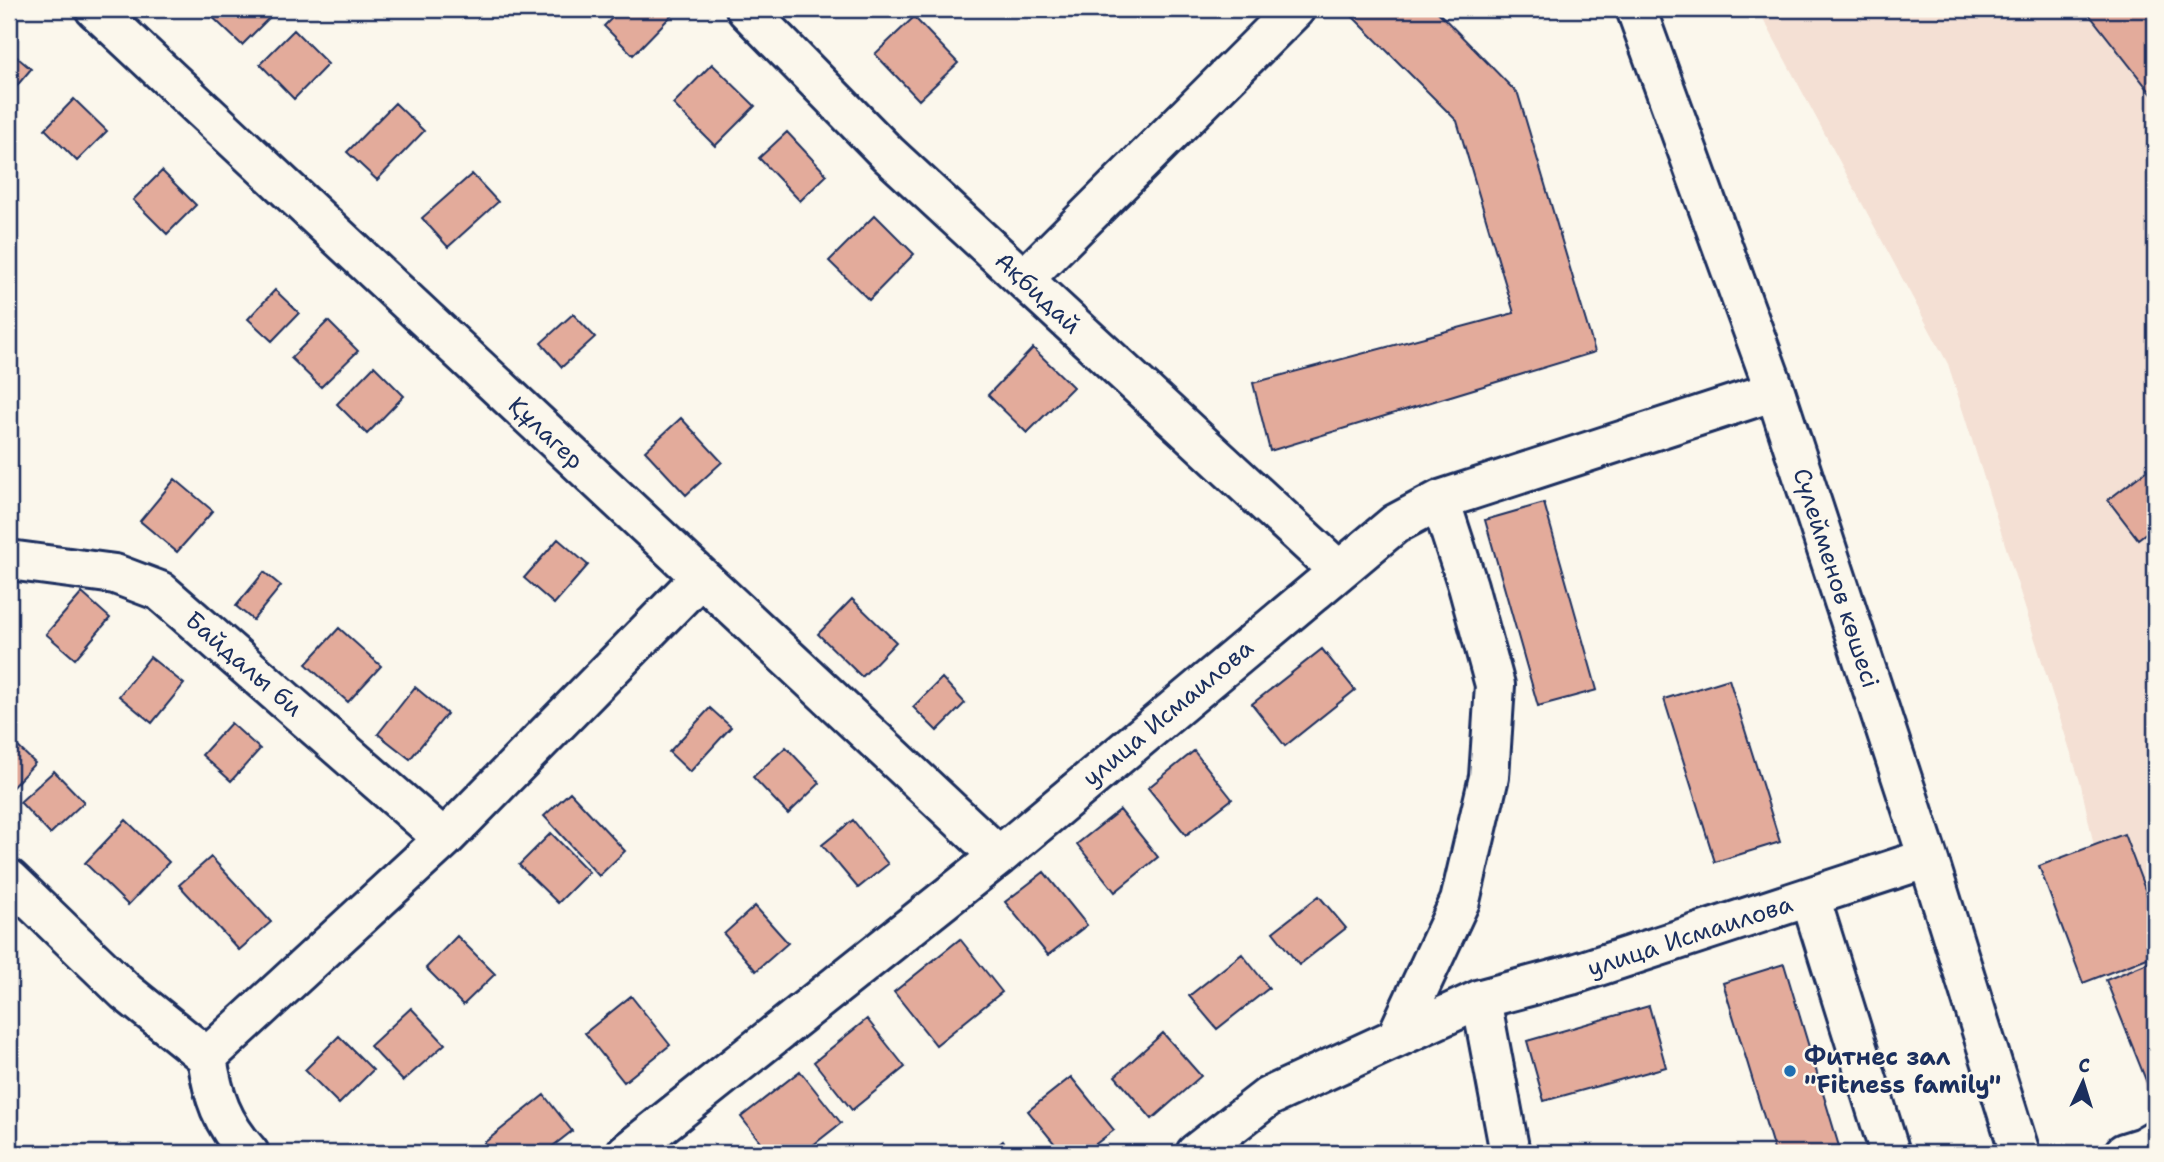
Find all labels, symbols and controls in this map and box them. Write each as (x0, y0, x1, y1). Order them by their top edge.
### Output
street label: Ақбидай (988, 245, 1088, 341)
street label: Құлагер (501, 390, 591, 476)
street label: Сүлейменов көшесі (1785, 464, 1887, 692)
street label: Байдалы би (179, 604, 309, 724)
street label: улица Исмаилова (1076, 632, 1260, 794)
street label: улица Исмаилова (1583, 888, 1797, 984)
place label: Фитнес зал "Fitness family" (1804, 1041, 2001, 1101)
north arrow (2048, 1046, 2118, 1116)
text: С (2077, 1053, 2091, 1078)
marker: Фитнес зал "Fitness family" (1782, 1063, 1798, 1079)

